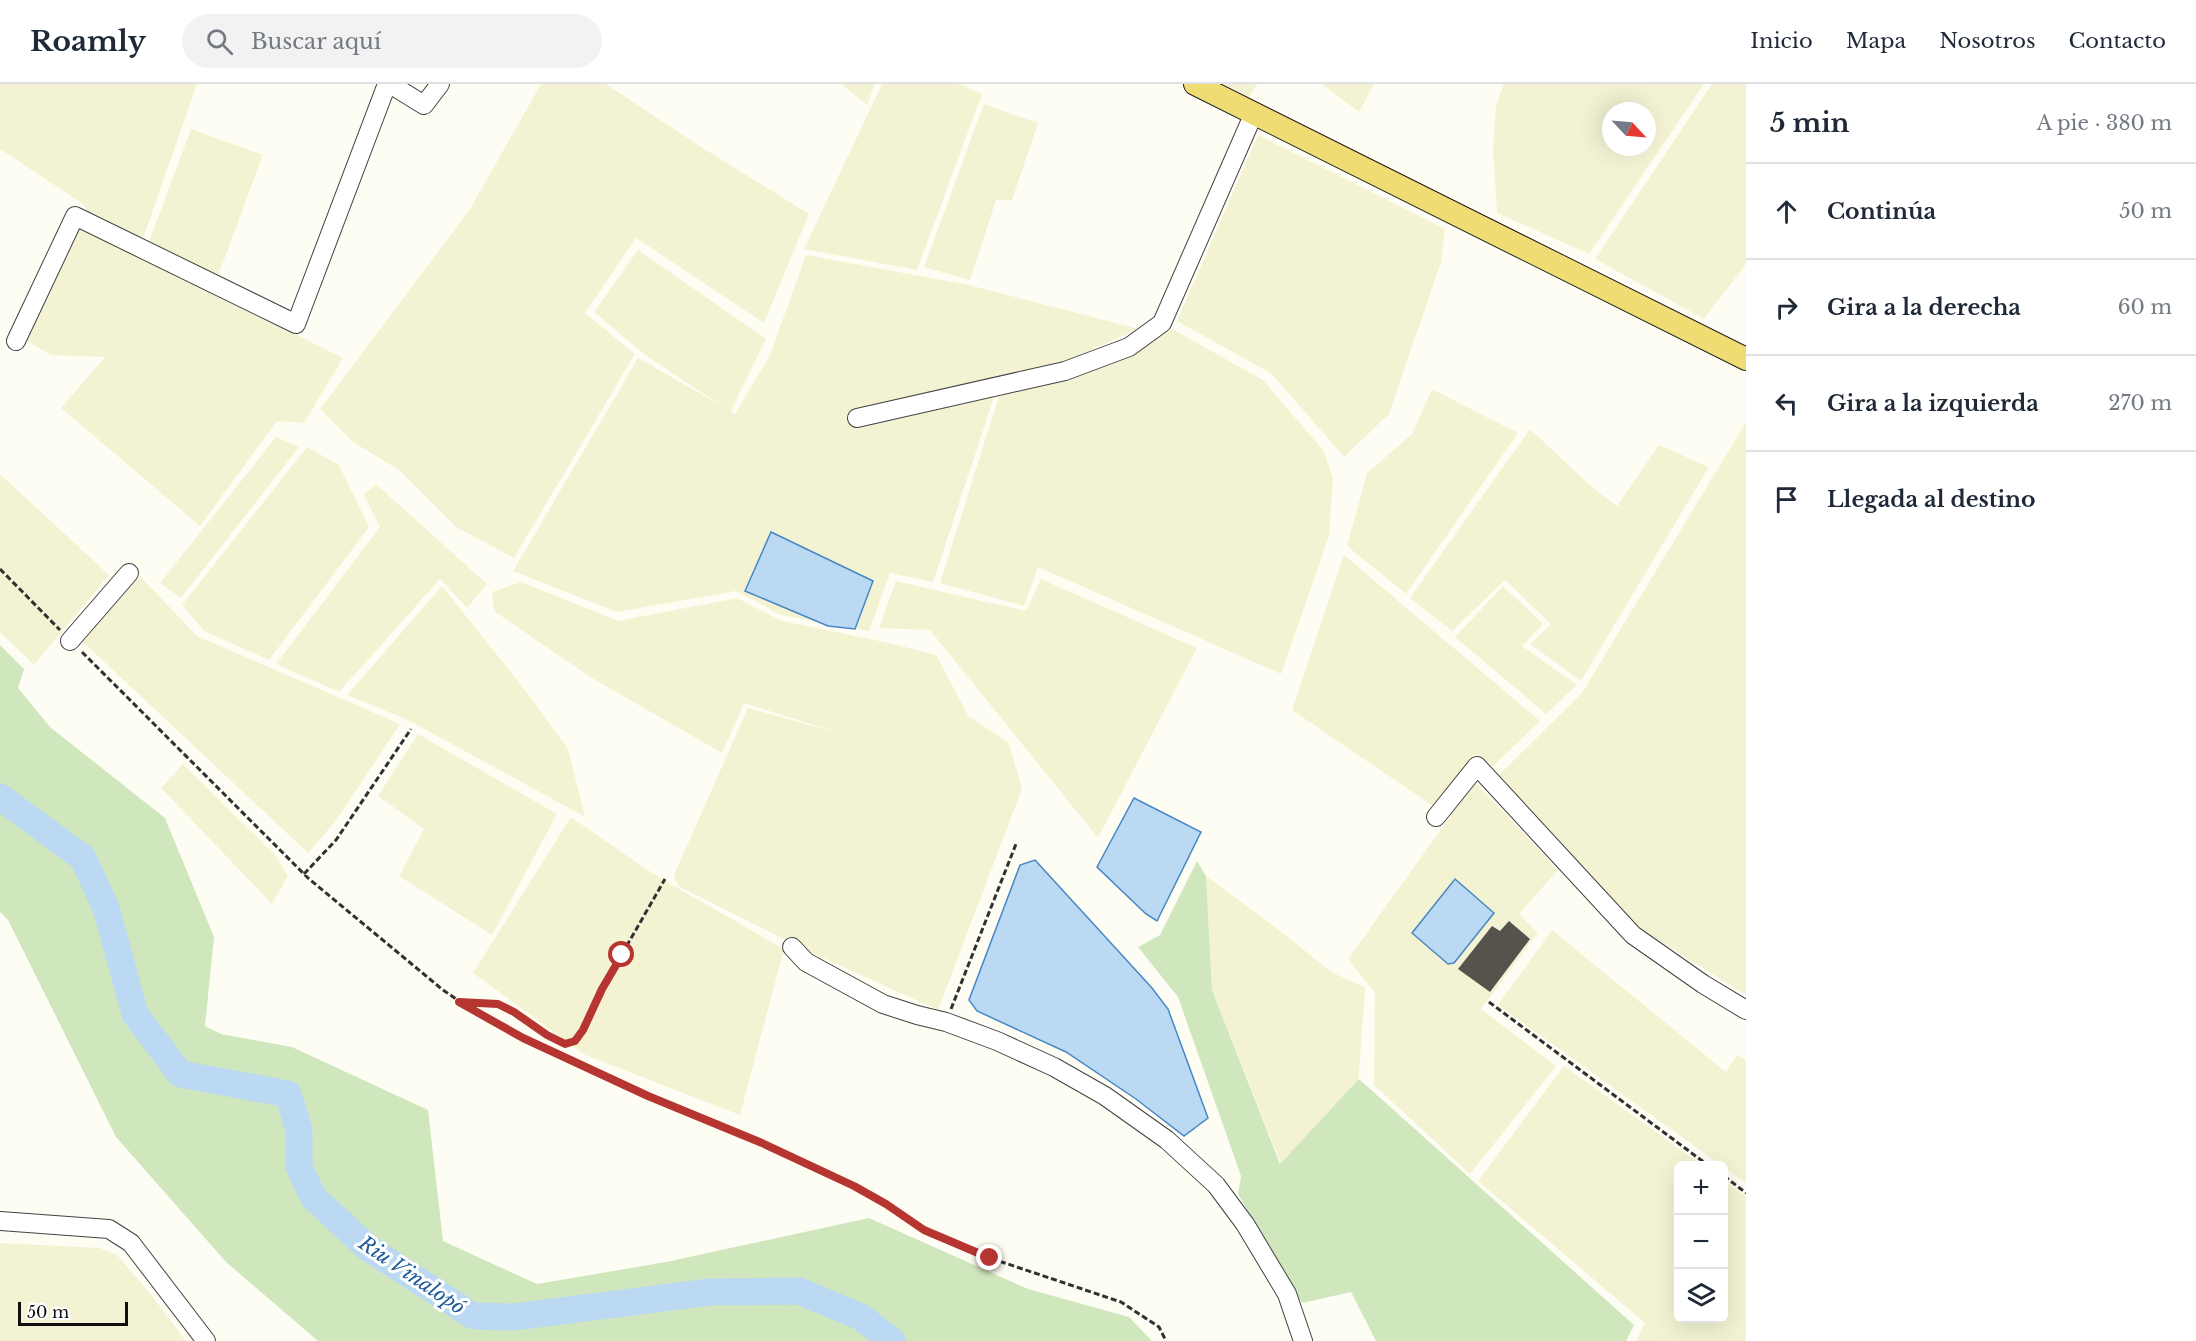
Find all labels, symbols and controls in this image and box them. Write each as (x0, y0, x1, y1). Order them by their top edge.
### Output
search box (182, 14, 602, 68)
text: Roamly (30, 24, 146, 59)
icon: search (203, 25, 236, 58)
text: Buscar aquí (251, 28, 381, 55)
text: Inicio (1750, 28, 1813, 54)
text: Mapa (1846, 28, 1906, 54)
text: Nosotros (1939, 28, 2035, 54)
text: Contacto (2068, 28, 2166, 54)
north arrow (1602, 102, 1656, 156)
text: 5 min (1770, 107, 1849, 139)
text: A pie · 380 m (2037, 111, 2172, 135)
icon: ahead (1770, 195, 1803, 228)
text: Continúa (1827, 198, 1936, 225)
text: 50 m (2119, 199, 2172, 223)
icon: right (1770, 291, 1803, 324)
text: Gira a la derecha (1827, 294, 2021, 321)
text: 60 m (2118, 295, 2172, 319)
icon: left (1770, 387, 1803, 420)
text: Gira a la izquierda (1827, 390, 2039, 417)
text: 270 m (2108, 391, 2172, 415)
icon: arrive (1770, 483, 1803, 516)
text: Llegada al destino (1827, 486, 2036, 513)
route start (608, 941, 634, 967)
map controls (1674, 1161, 1728, 1323)
button: + (1674, 1161, 1728, 1215)
button: − (1674, 1215, 1728, 1269)
water label: Riu Vinalopó (354, 1230, 470, 1320)
route end (976, 1244, 1002, 1270)
button: layers (1674, 1269, 1728, 1323)
scale bar (18, 1299, 128, 1326)
text: 50 m (27, 1302, 69, 1322)

